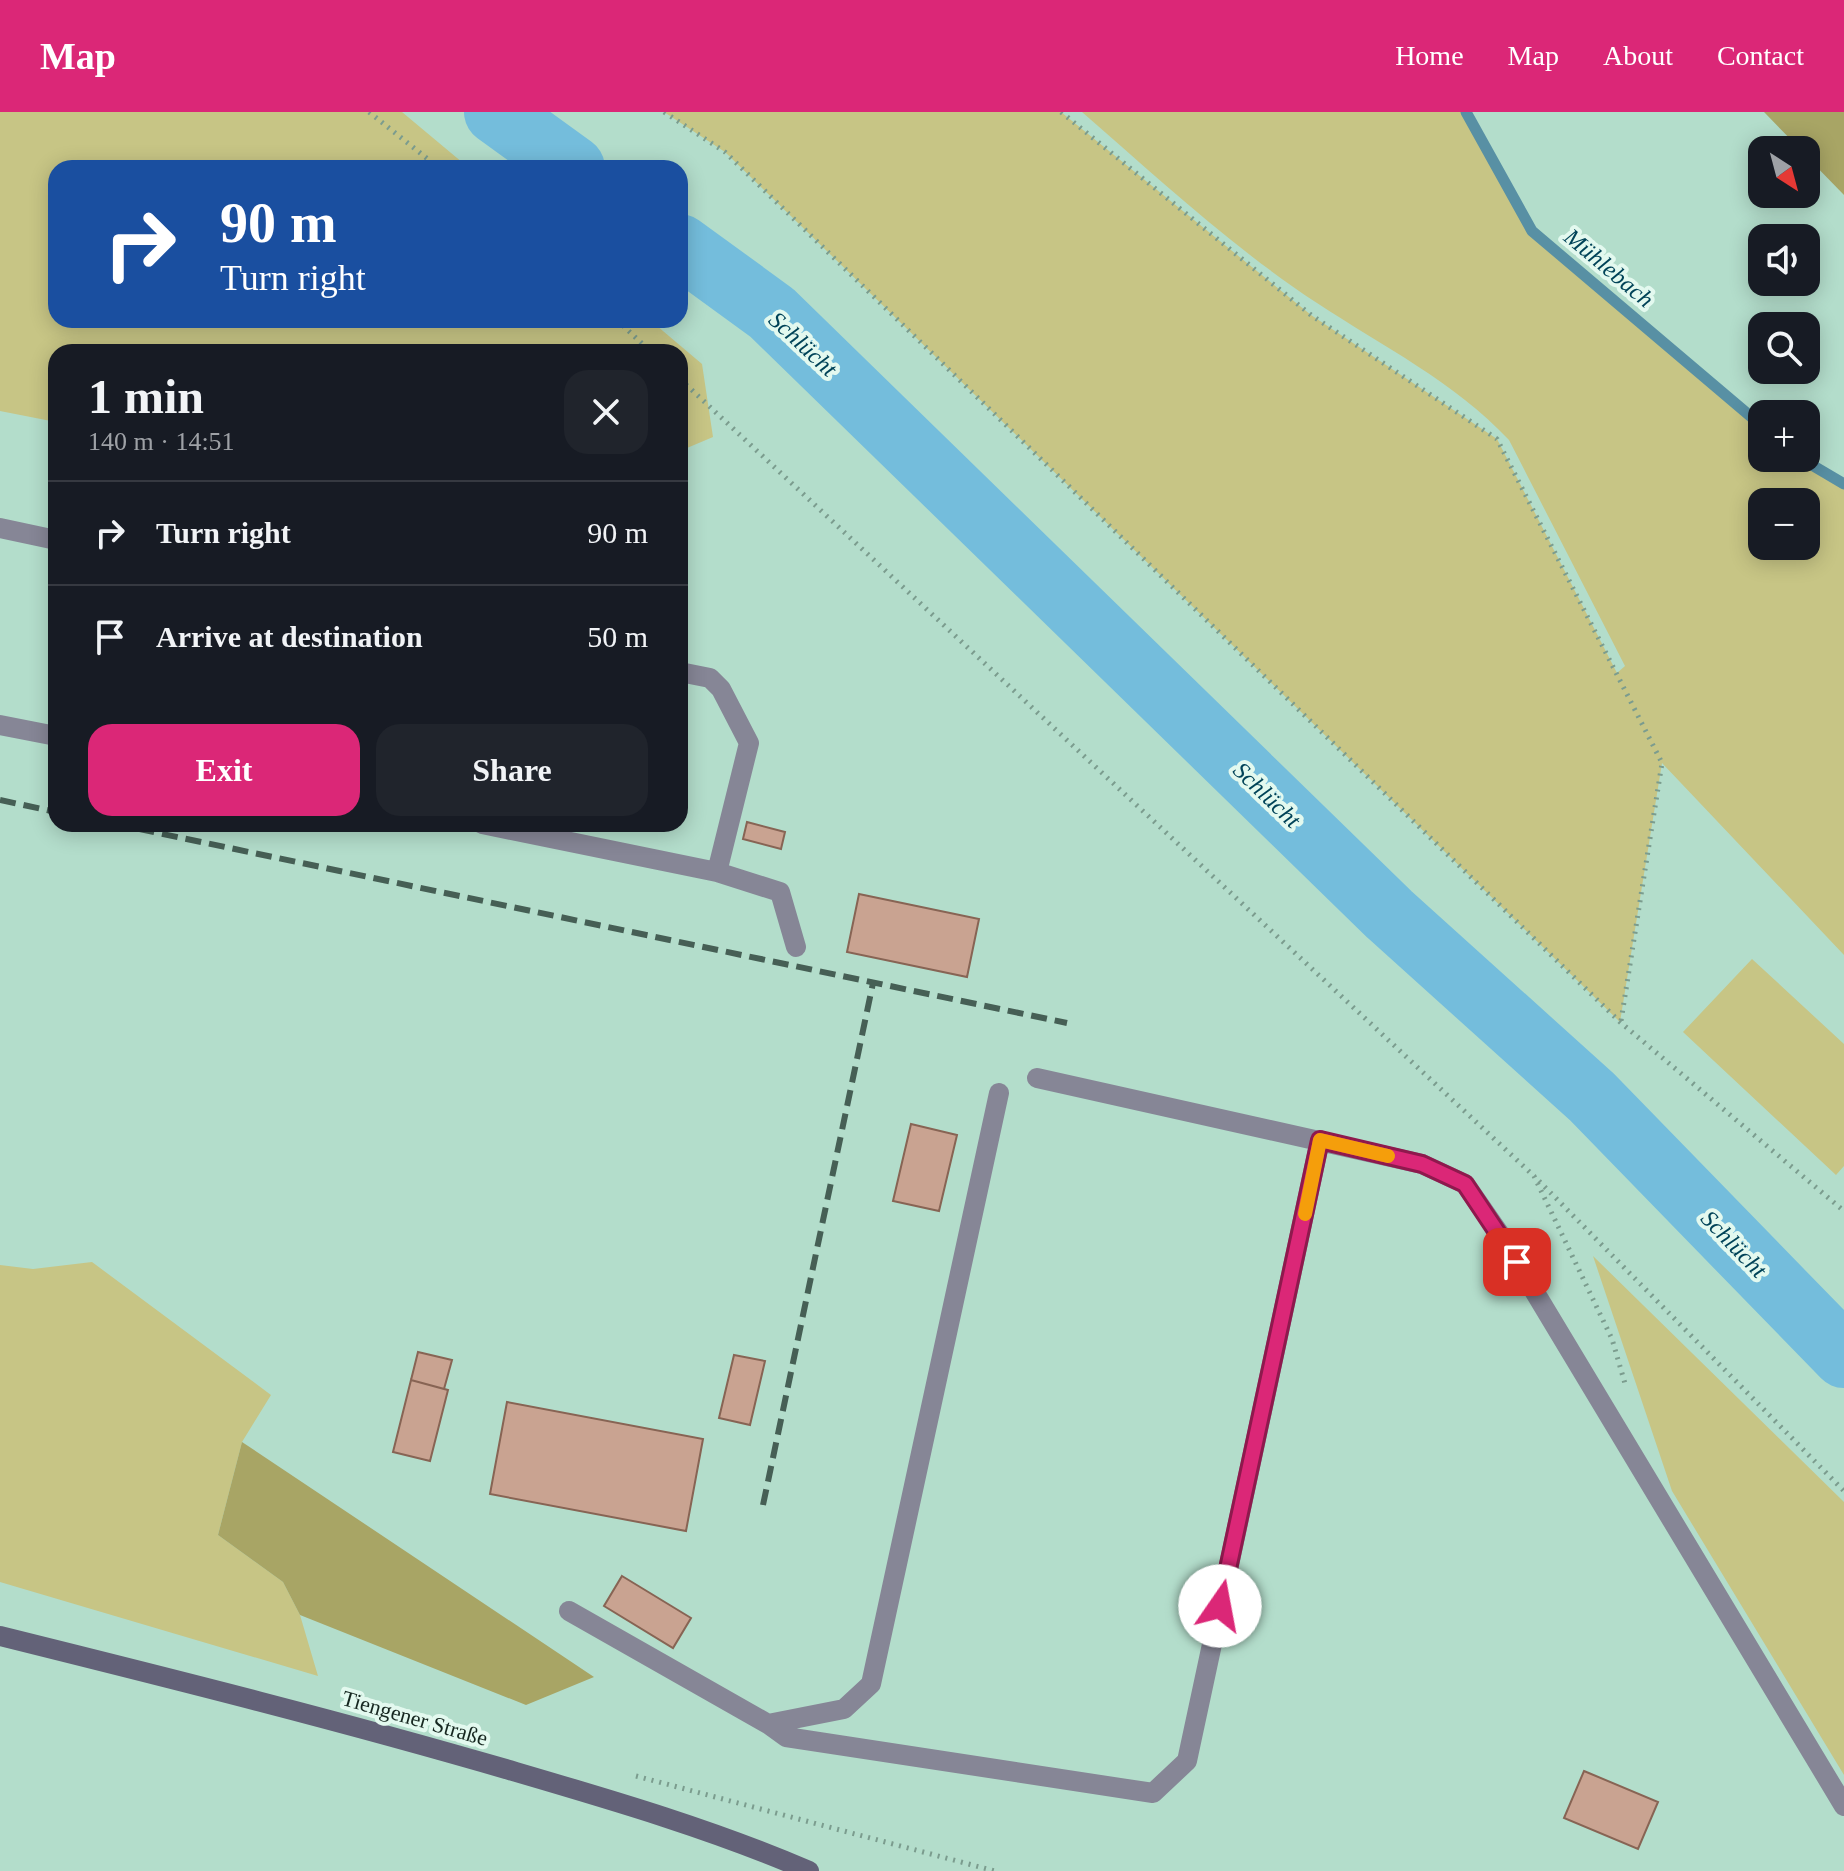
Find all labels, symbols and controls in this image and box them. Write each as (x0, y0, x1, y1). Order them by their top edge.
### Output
text: Map (40, 35, 116, 77)
text: Home (1395, 40, 1464, 71)
text: Map (1508, 40, 1559, 71)
text: About (1603, 40, 1673, 71)
text: Contact (1717, 40, 1804, 71)
north arrow (1748, 136, 1820, 208)
map controls (1748, 136, 1820, 560)
icon: right (88, 192, 192, 296)
text: 90 m (220, 192, 337, 254)
water label: Mühlebach (1559, 223, 1659, 313)
button: sound (1748, 224, 1820, 296)
text: Turn right (220, 258, 366, 298)
water label: Schlücht (764, 306, 843, 383)
button: search (1748, 312, 1820, 384)
text: 1 min (88, 370, 204, 423)
button: close (564, 370, 648, 454)
button: + (1748, 400, 1820, 472)
text: 140 m · 14:51 (88, 427, 235, 456)
button: − (1748, 488, 1820, 560)
icon: right (88, 511, 132, 555)
text: Turn right (156, 516, 291, 549)
text: 90 m (587, 516, 648, 549)
icon: arrive (88, 615, 132, 659)
text: Arrive at destination (156, 620, 423, 653)
text: 50 m (587, 620, 648, 653)
button: Exit (88, 724, 360, 816)
button: Share (376, 724, 648, 816)
water label: Schlücht (1228, 757, 1307, 834)
water label: Schlücht (1696, 1205, 1773, 1284)
pin (1483, 1228, 1551, 1296)
icon: arrive (1495, 1240, 1539, 1284)
position arrow (1178, 1564, 1262, 1648)
street label: Tiengener Straße (339, 1685, 491, 1751)

